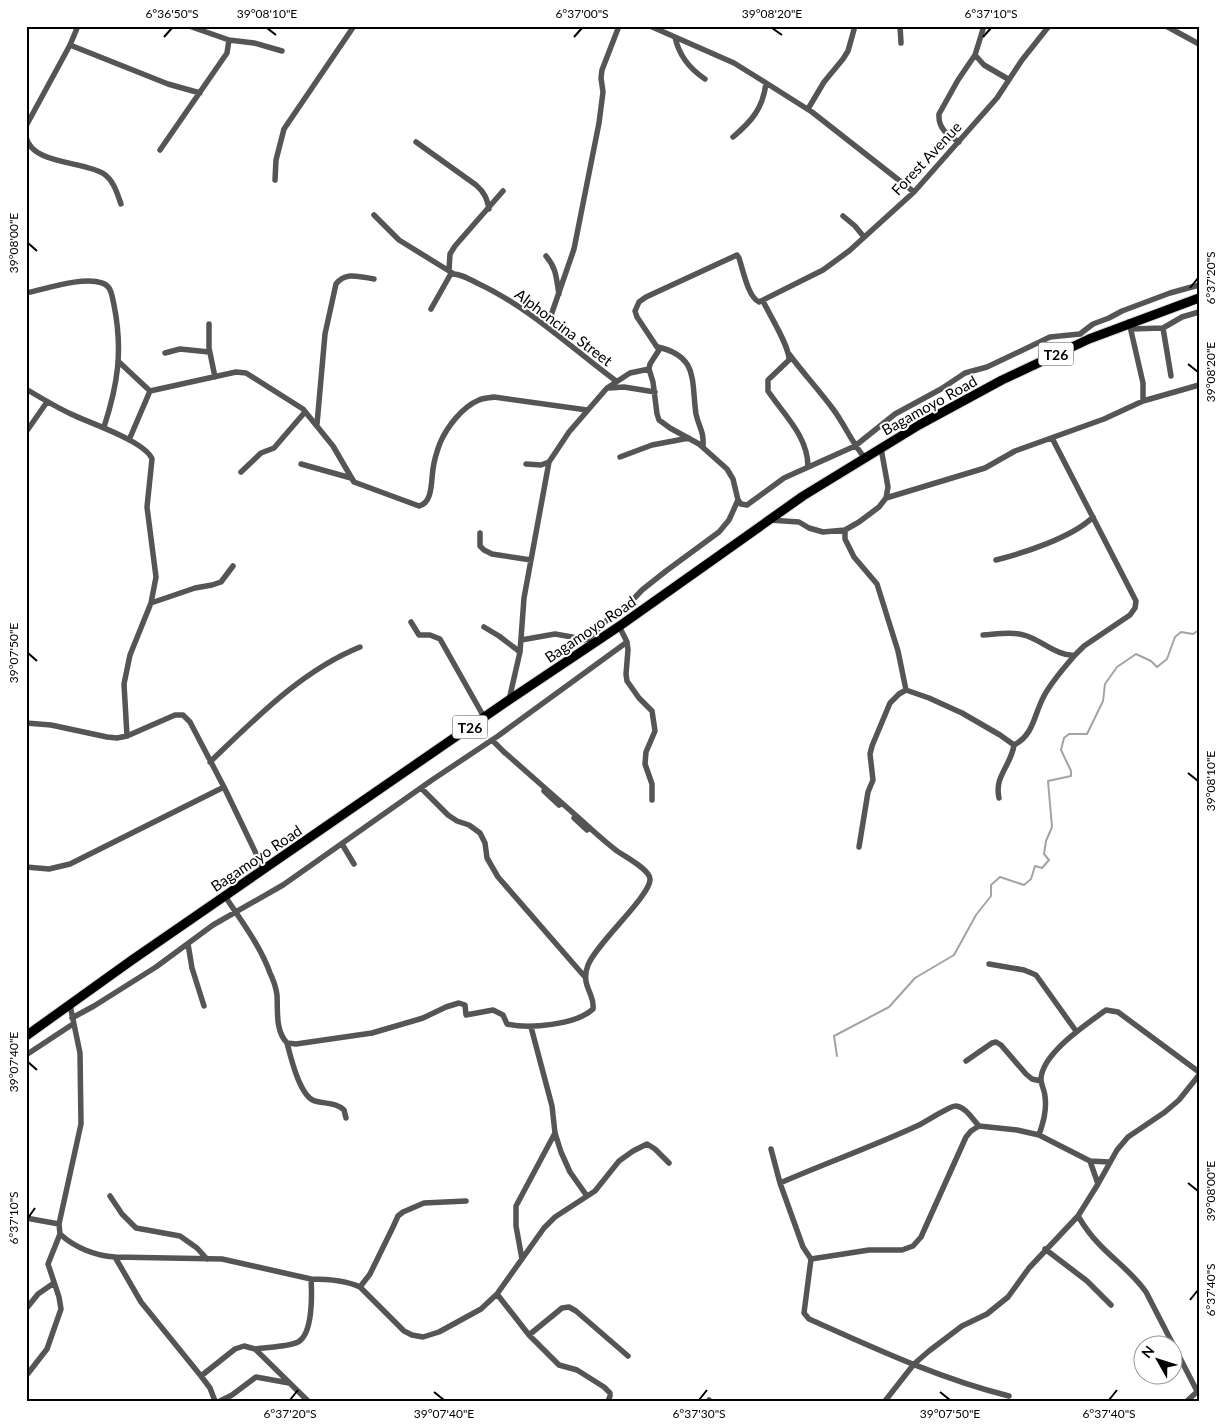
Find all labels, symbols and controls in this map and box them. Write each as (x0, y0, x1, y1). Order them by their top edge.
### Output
text: 6°36'50"S (145, 6, 199, 21)
text: 39°08'10"E (237, 6, 297, 21)
text: 6°37'00"S (555, 6, 609, 21)
text: 39°08'20"E (742, 6, 802, 21)
text: 6°37'10"S (964, 6, 1018, 21)
street label: Forest Avenue (887, 117, 965, 199)
text: 39°08'00"E (6, 213, 21, 273)
text: 6°37'20"S (1203, 251, 1218, 305)
street label: Alphoncina Street (512, 285, 617, 370)
road number: T26 (1038, 342, 1074, 366)
text: 39°08'20"E (1203, 342, 1218, 402)
street label: Bagamoyo Road (878, 371, 980, 439)
street label: Bagamoyo Road (541, 592, 639, 666)
text: 39°07'50"E (6, 623, 21, 683)
road number: T26 (452, 716, 488, 739)
text: 39°08'10"E (1203, 751, 1218, 811)
street label: Bagamoyo Road (207, 821, 305, 895)
text: 39°07'40"E (6, 1032, 21, 1092)
text: 39°08'00"E (1203, 1161, 1218, 1221)
text: 6°37'10"S (6, 1191, 21, 1245)
text: 6°37'40"S (1203, 1263, 1218, 1317)
north arrow (1132, 1334, 1182, 1384)
text: N (1138, 1342, 1158, 1361)
text: 6°37'20"S (263, 1406, 317, 1421)
text: 39°07'40"E (414, 1406, 474, 1421)
text: 6°37'30"S (672, 1406, 726, 1421)
text: 39°07'50"E (920, 1406, 980, 1421)
text: 6°37'40"S (1082, 1406, 1136, 1421)

